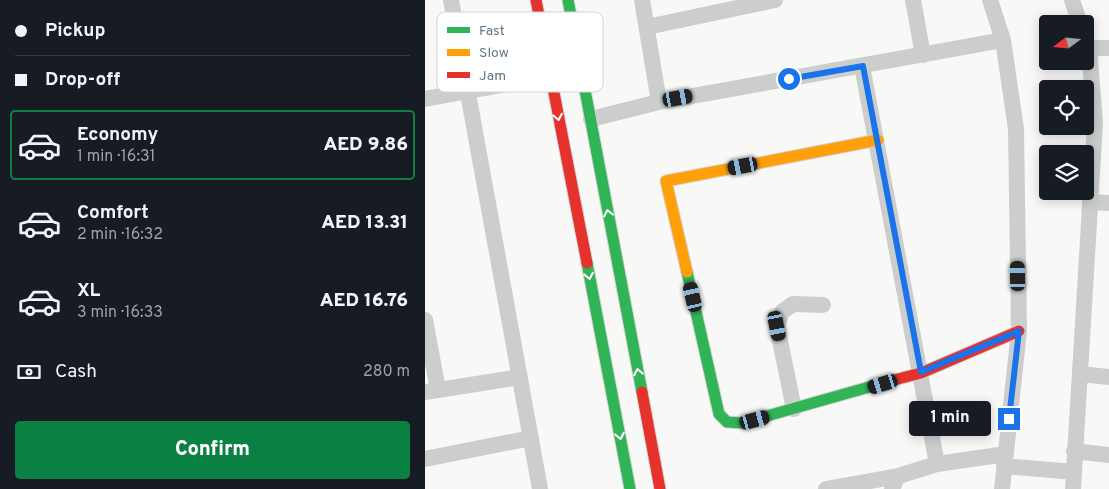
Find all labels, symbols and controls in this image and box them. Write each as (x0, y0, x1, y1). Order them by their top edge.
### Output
legend (437, 12, 603, 92)
north arrow (1039, 15, 1094, 70)
map controls (1039, 15, 1094, 200)
text: Pickup (45, 19, 105, 43)
text: Fast (479, 23, 505, 40)
text: Slow (479, 45, 509, 62)
text: Drop-off (45, 68, 120, 92)
text: Jam (479, 68, 506, 85)
route start (778, 68, 800, 90)
button: locate (1039, 80, 1094, 135)
car (661, 88, 694, 108)
one-way arrow (553, 112, 563, 121)
icon: car (17, 123, 62, 168)
text: Economy (77, 123, 158, 147)
text: AED 9.86 (323, 133, 408, 157)
button: layers (1039, 145, 1094, 200)
text: 1 min · 16:31 (77, 147, 156, 167)
car (726, 156, 759, 176)
icon: car (17, 201, 62, 246)
text: Comfort (77, 201, 149, 225)
one-way arrow (604, 208, 614, 217)
text: AED 13.31 (321, 211, 408, 235)
text: 2 min · 16:32 (77, 225, 163, 245)
car (1010, 261, 1025, 291)
one-way arrow (583, 272, 594, 281)
icon: car (17, 279, 62, 324)
text: XL (77, 279, 100, 303)
car (682, 281, 703, 313)
text: AED 16.76 (320, 289, 408, 313)
text: 3 min · 16:33 (77, 303, 163, 323)
car (766, 310, 787, 342)
icon: cash (15, 358, 43, 386)
text: Cash (55, 360, 97, 384)
text: 280 m (363, 362, 410, 382)
one-way arrow (634, 368, 644, 377)
car (866, 372, 899, 396)
callout: 1 min (909, 402, 991, 436)
text: 1 min (930, 408, 970, 428)
route end (998, 408, 1020, 430)
car (738, 409, 771, 431)
button: Confirm (15, 421, 410, 479)
one-way arrow (614, 431, 624, 440)

